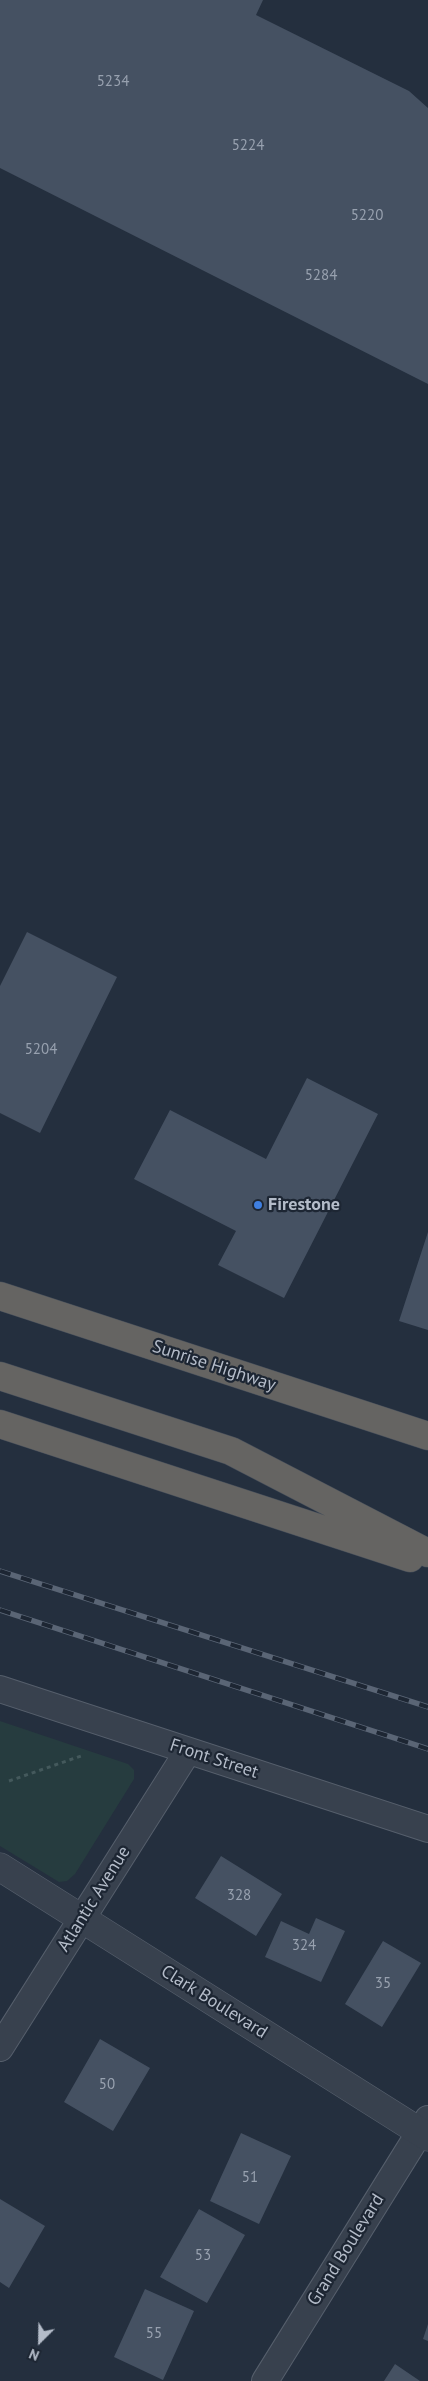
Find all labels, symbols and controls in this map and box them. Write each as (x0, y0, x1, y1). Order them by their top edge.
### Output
house number: 5234 (97, 73, 129, 91)
house number: 5224 (232, 137, 264, 155)
house number: 5220 (351, 207, 383, 225)
house number: 5284 (305, 267, 337, 285)
house number: 5204 (25, 1041, 57, 1059)
place label: Firestone (268, 1194, 340, 1216)
marker: Firestone (252, 1199, 264, 1211)
street label: Sunrise Highway (150, 1336, 278, 1396)
street label: Front Street (167, 1735, 261, 1783)
street label: Atlantic Avenue (53, 1842, 135, 1956)
house number: 328 (227, 1887, 251, 1905)
house number: 324 (292, 1937, 316, 1955)
street label: Clark Boulevard (157, 1961, 271, 2043)
house number: 35 (375, 1975, 391, 1993)
house number: 50 (99, 2076, 115, 2094)
house number: 51 (242, 2169, 258, 2187)
street label: Grand Boulevard (303, 2190, 389, 2310)
house number: 53 (195, 2247, 211, 2265)
north arrow (15, 2316, 65, 2366)
house number: 55 (146, 2325, 162, 2343)
text: N (26, 2345, 42, 2365)

